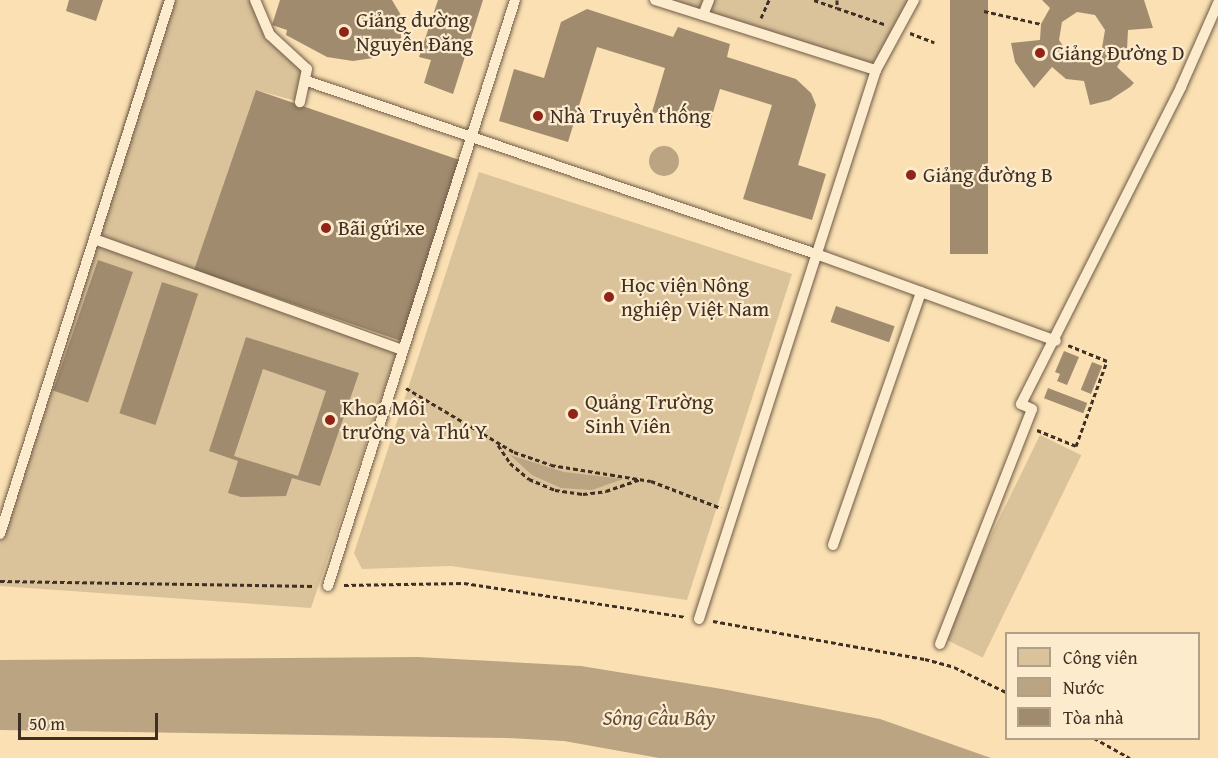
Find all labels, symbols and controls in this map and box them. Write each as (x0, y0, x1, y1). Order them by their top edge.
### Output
place label: Giảng đường Nguyễn Đăng (356, 7, 473, 57)
marker: Giảng đường Nguyễn Đăng (337, 25, 351, 39)
place label: Giảng Đường D (1052, 40, 1184, 66)
marker: Giảng Đường D (1033, 46, 1047, 60)
place label: Nhà Truyền thống (550, 103, 711, 129)
marker: Nhà Truyền thống (531, 109, 545, 123)
place label: Giảng đường B (923, 162, 1053, 188)
marker: Giảng đường B (904, 168, 918, 182)
place label: Bãi gửi xe (338, 215, 425, 241)
marker: Bãi gửi xe (319, 221, 333, 235)
place label: Học viện Nông nghiệp Việt Nam (621, 272, 769, 322)
marker: Học viện Nông nghiệp Việt Nam (602, 290, 616, 304)
place label: Quảng Trường Sinh Viên (585, 389, 714, 439)
place label: Khoa Môi trường và Thú Y (342, 395, 487, 445)
marker: Quảng Trường Sinh Viên (566, 407, 580, 421)
marker: Khoa Môi trường và Thú Y (323, 413, 337, 427)
legend (1005, 632, 1200, 740)
text: Công viên (1063, 644, 1138, 671)
text: Nước (1063, 674, 1104, 701)
scale bar (21, 701, 160, 739)
text: Tòa nhà (1063, 704, 1123, 731)
water label: Sông Cầu Bây (603, 705, 715, 731)
text: 50 m (29, 710, 65, 737)

